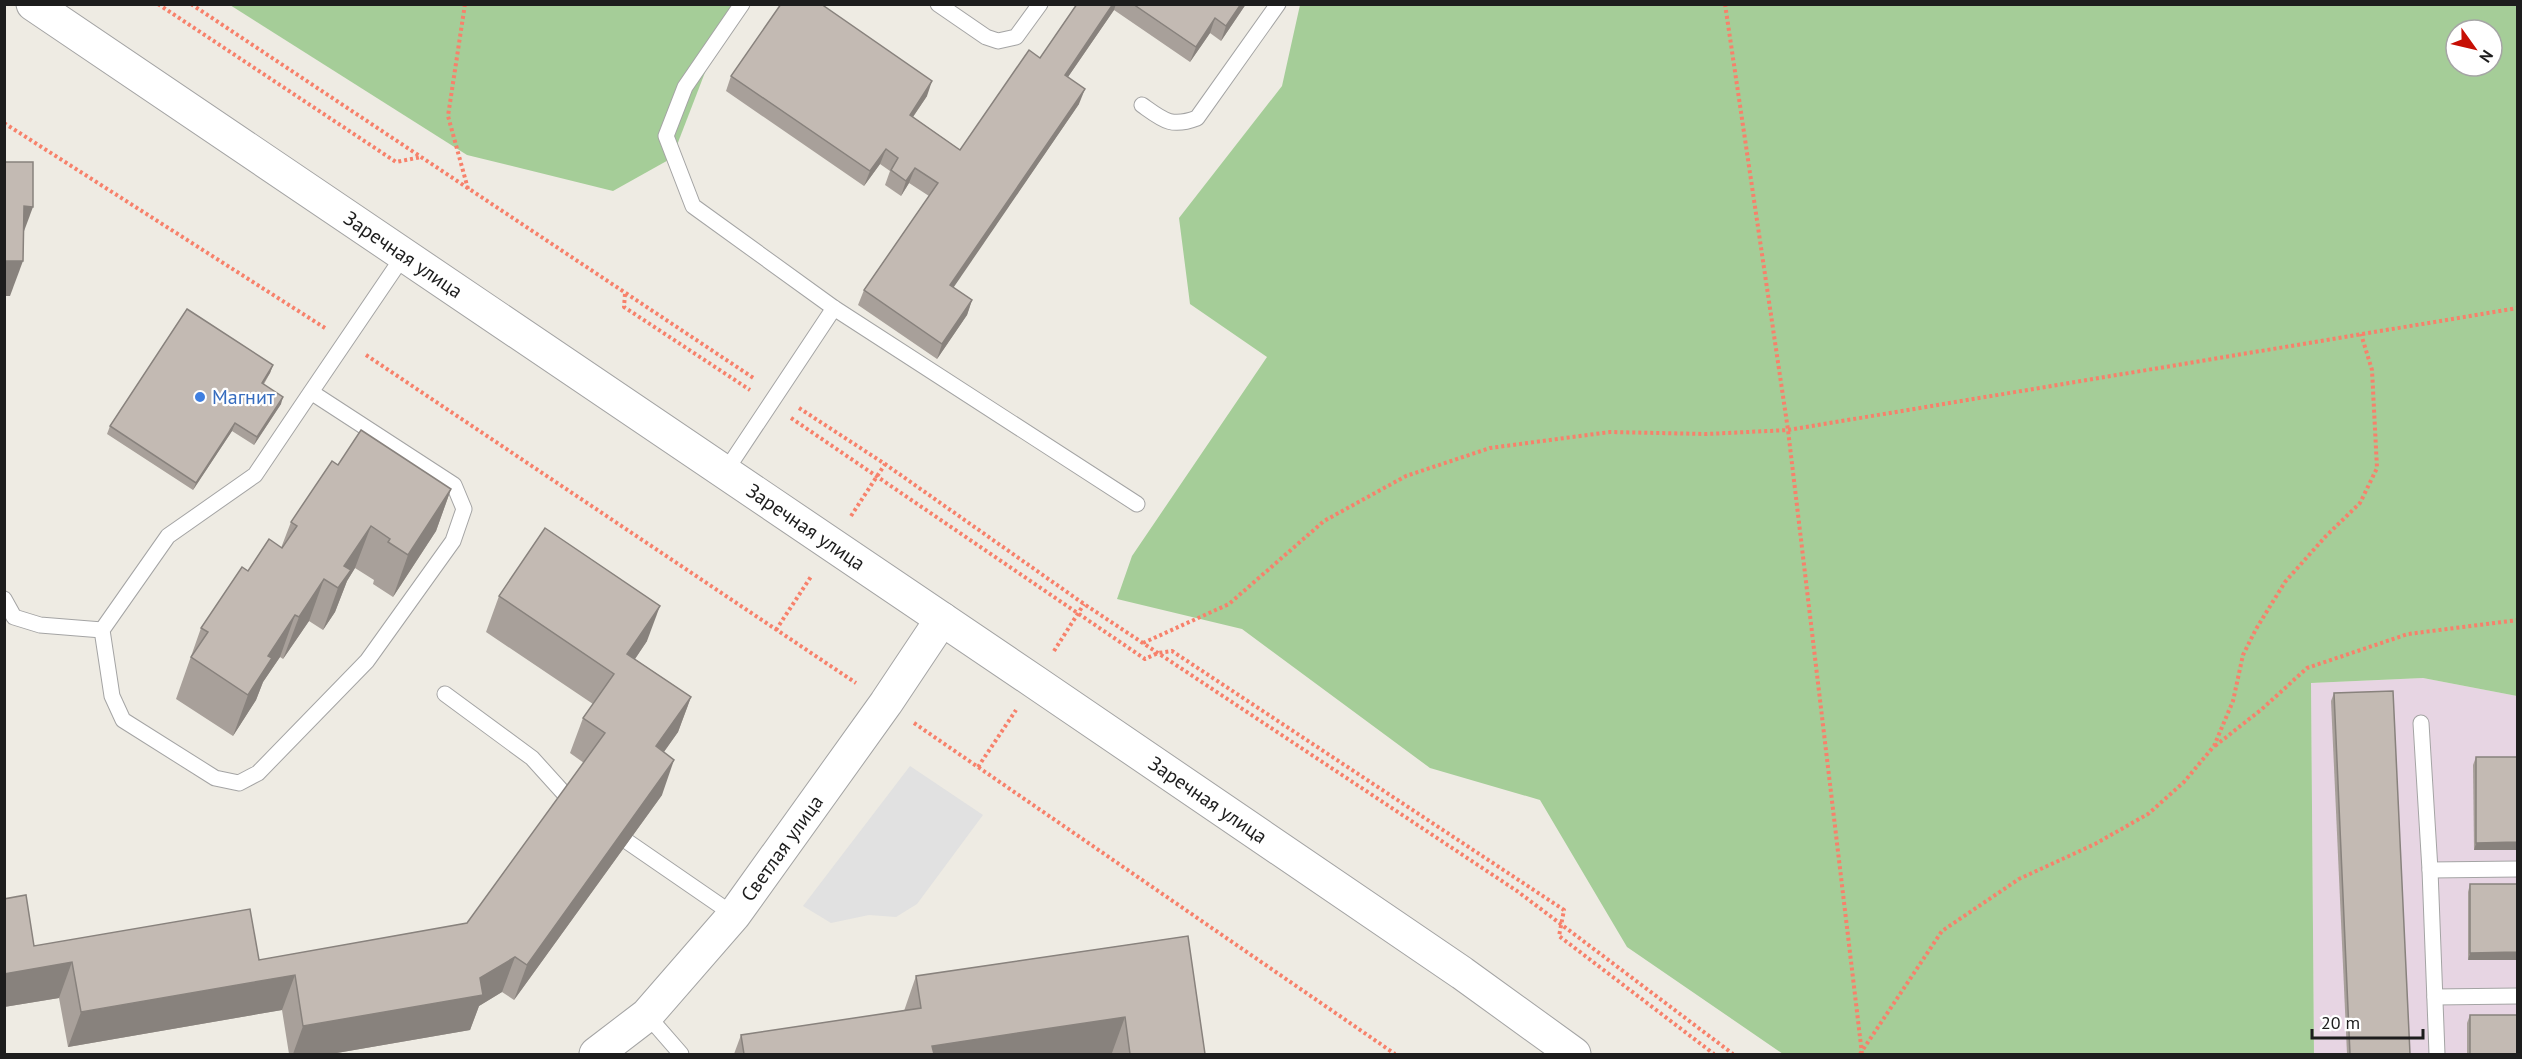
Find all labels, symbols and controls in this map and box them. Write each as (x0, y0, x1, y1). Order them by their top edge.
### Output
north arrow (2444, 18, 2504, 78)
text: N (2475, 46, 2498, 66)
street label: Заречная улица (339, 205, 468, 304)
place label: Магнит (212, 384, 275, 410)
marker: Магнит (193, 390, 207, 404)
street label: Заречная улица (741, 477, 870, 576)
street label: Заречная улица (1143, 750, 1272, 849)
street label: Светлая улица (735, 790, 829, 906)
scale bar (2312, 1002, 2423, 1040)
text: 20 m (2321, 1011, 2360, 1034)

